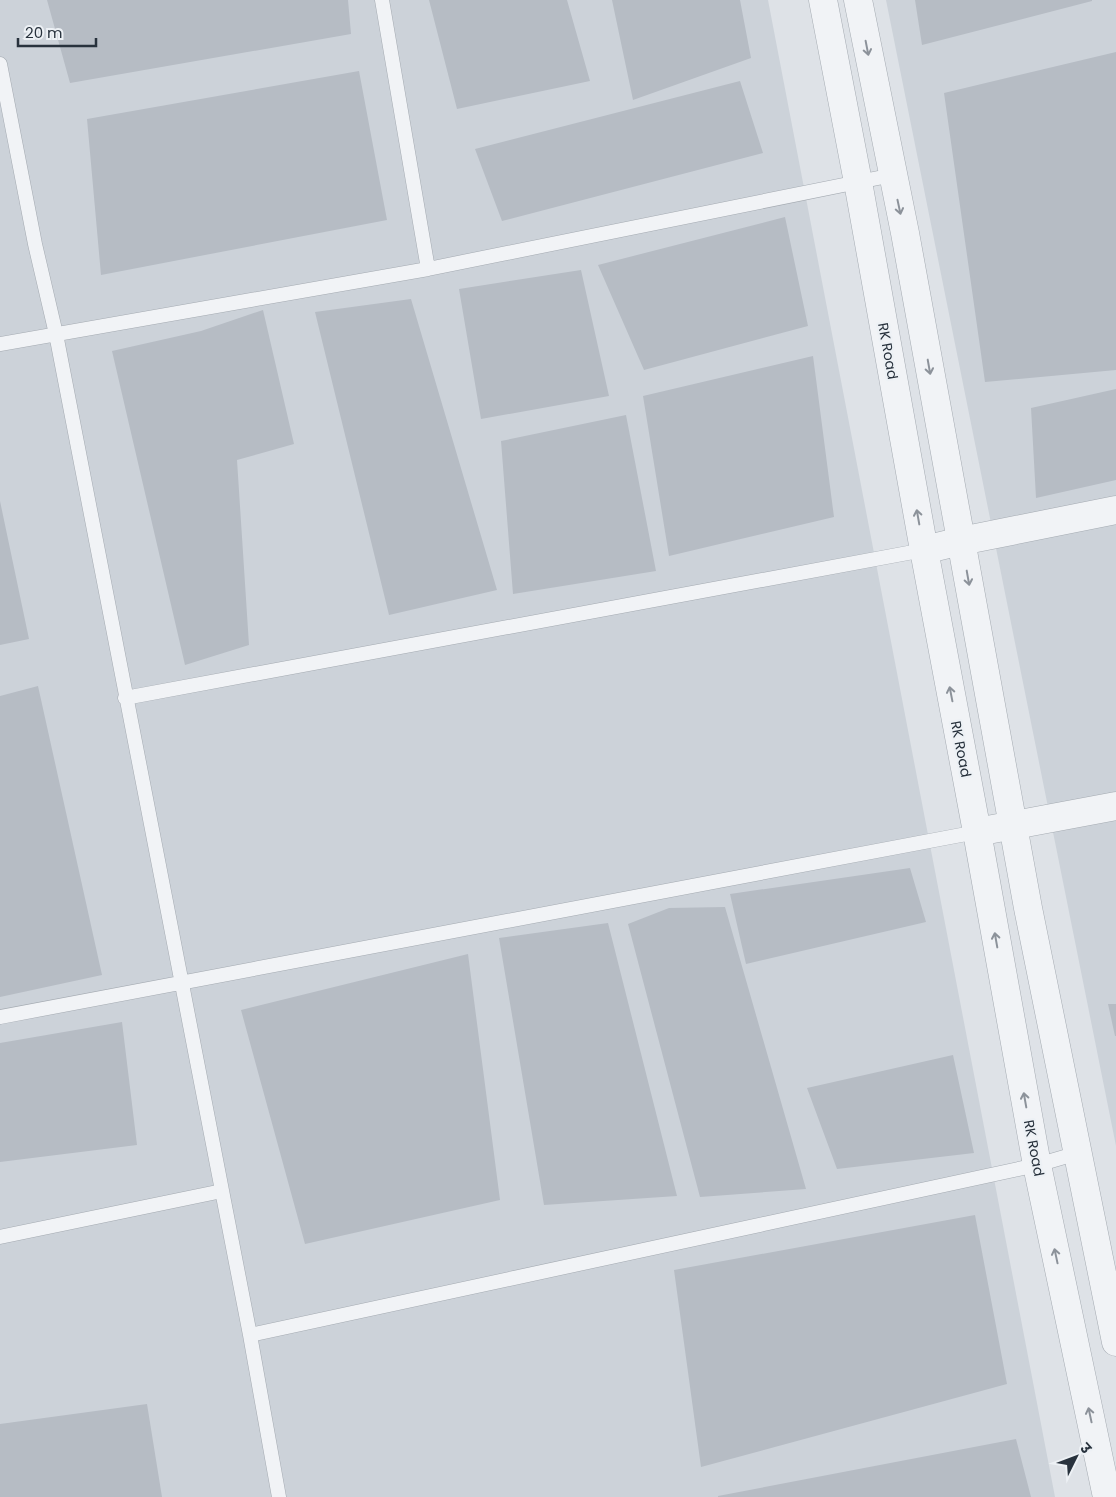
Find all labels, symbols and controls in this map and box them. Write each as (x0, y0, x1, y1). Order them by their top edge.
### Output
scale bar (18, 15, 95, 47)
text: 20 m (25, 22, 63, 43)
one-way arrow (863, 39, 873, 55)
one-way arrow (895, 199, 905, 215)
street label: RK Road (873, 321, 903, 381)
one-way arrow (925, 358, 935, 374)
one-way arrow (912, 509, 922, 525)
one-way arrow (963, 570, 973, 586)
one-way arrow (945, 686, 955, 702)
street label: RK Road (946, 719, 976, 779)
one-way arrow (991, 932, 1001, 948)
one-way arrow (1020, 1092, 1030, 1108)
street label: RK Road (1019, 1118, 1049, 1178)
one-way arrow (1051, 1248, 1061, 1264)
one-way arrow (1084, 1407, 1094, 1423)
north arrow (1051, 1432, 1101, 1482)
text: उ (1075, 1438, 1096, 1459)

